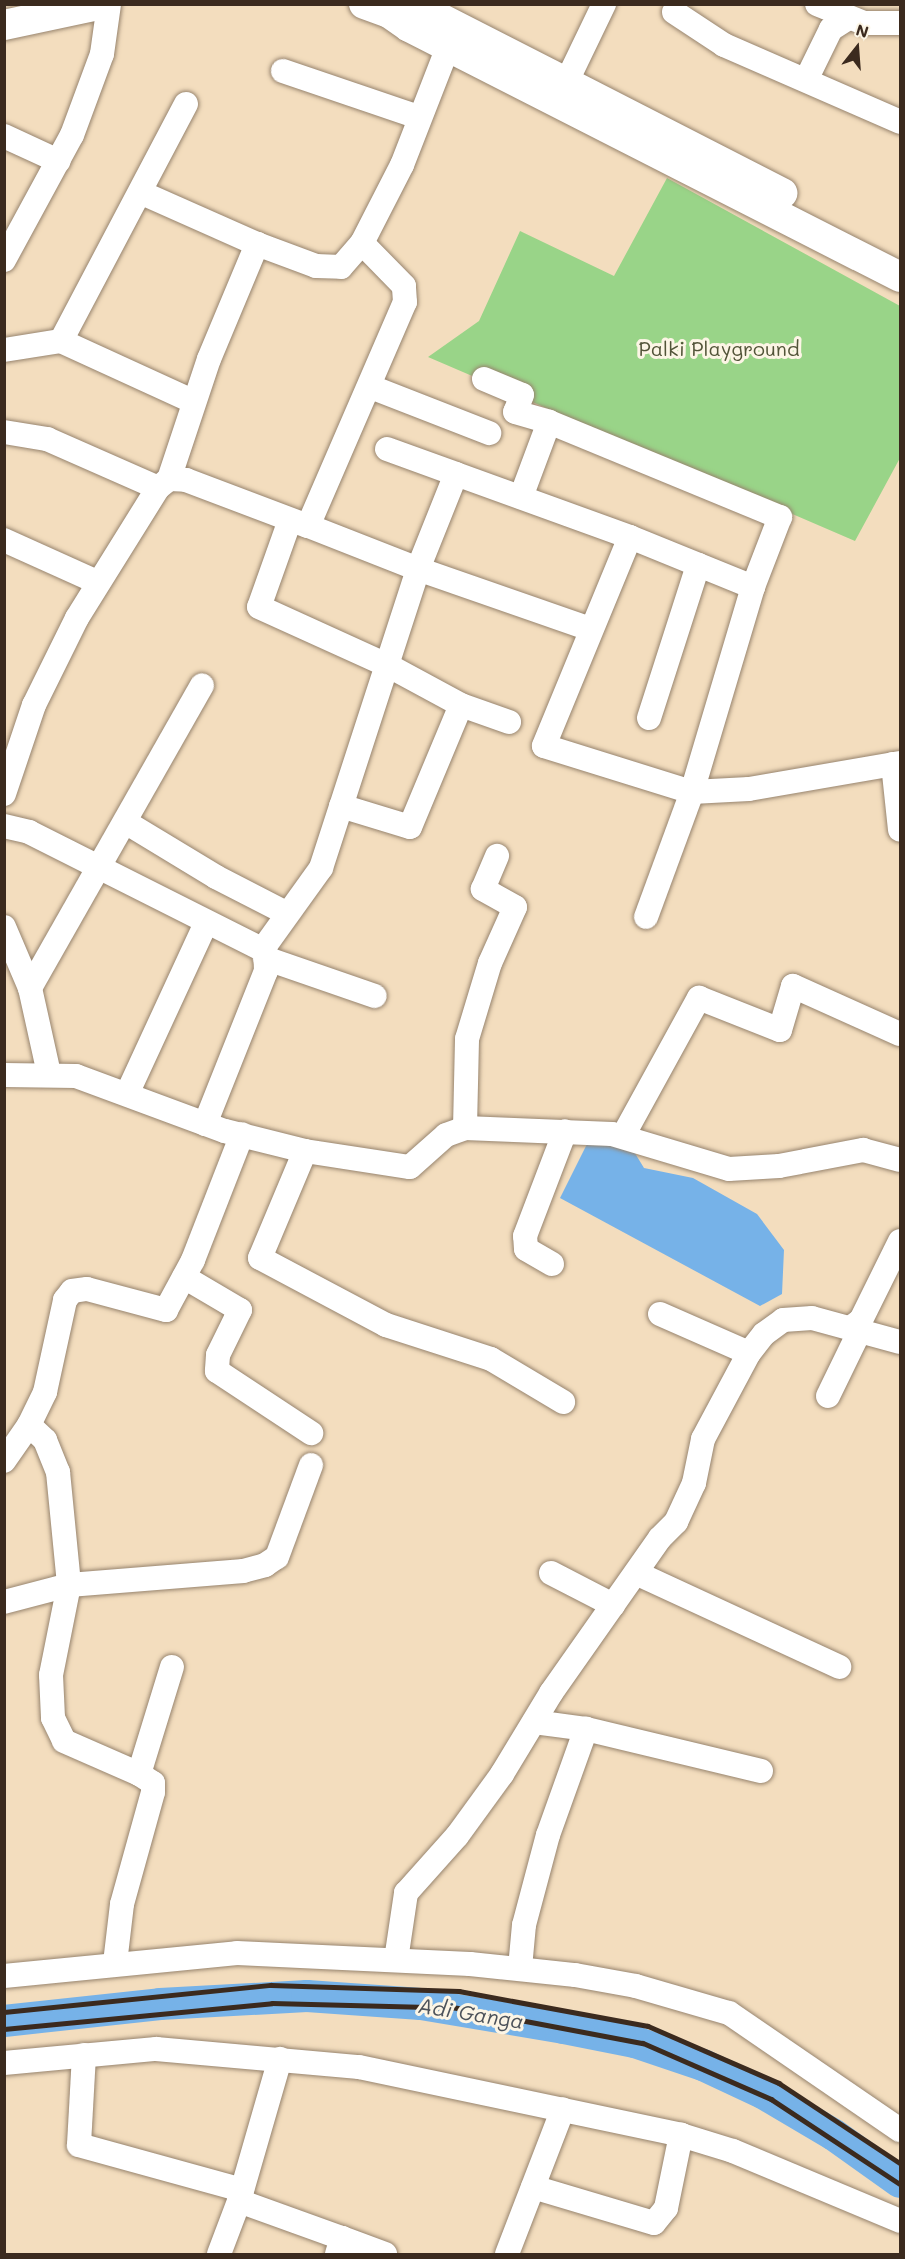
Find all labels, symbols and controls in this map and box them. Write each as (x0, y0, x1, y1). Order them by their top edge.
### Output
north arrow (827, 18, 887, 78)
text: N (854, 18, 871, 42)
park label: Palki Playground (638, 336, 800, 360)
water label: Adi Ganga (416, 1992, 526, 2034)

